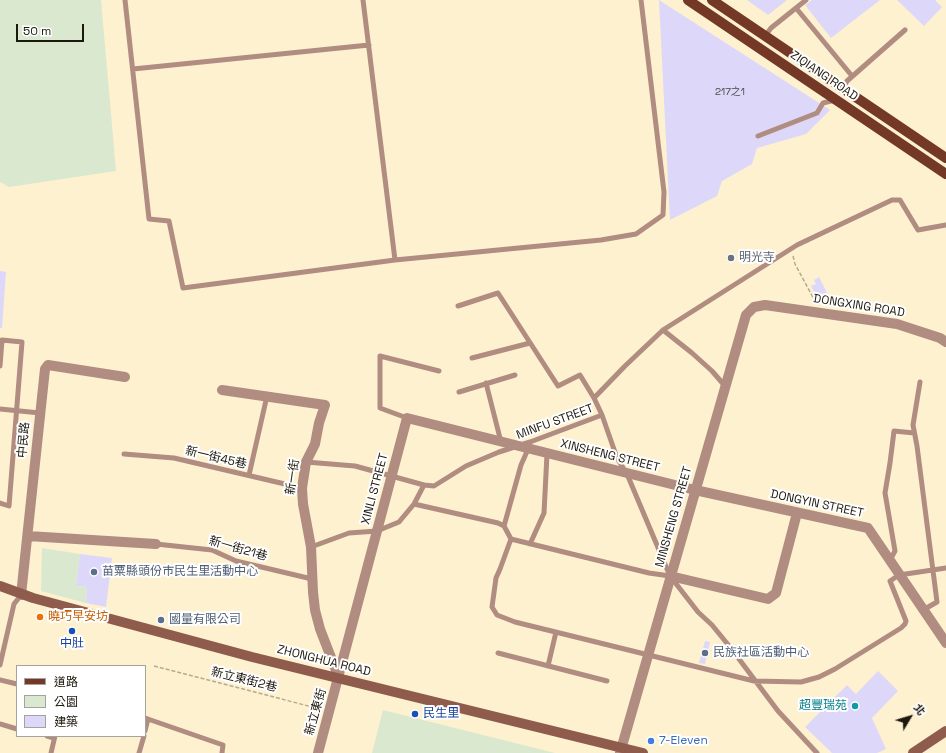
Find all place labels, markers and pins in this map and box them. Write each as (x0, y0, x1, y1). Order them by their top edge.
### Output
place label: 明光寺 (739, 251, 775, 265)
marker: 明光寺 (726, 253, 736, 263)
place label: 苗粟縣頭份巿民生里活動中心 (102, 565, 258, 579)
marker: 苗粟縣頭份巿民生里活動中心 (89, 567, 99, 577)
place label: 曉巧早安坊 (48, 610, 108, 624)
marker: 曉巧早安坊 (35, 612, 45, 622)
place label: 國量有限公司 (169, 613, 241, 627)
marker: 國量有限公司 (156, 615, 166, 625)
marker: 中肚 (67, 626, 77, 636)
place label: 中肚 (60, 637, 84, 651)
place label: 民族社區活動中心 (713, 646, 809, 660)
marker: 民族社區活動中心 (700, 648, 710, 658)
place label: 超豐瑞苑 (799, 699, 847, 713)
marker: 超豐瑞苑 (850, 701, 860, 711)
place label: 民生里 (423, 707, 459, 721)
marker: 民生里 (410, 709, 420, 719)
place label: 7-Eleven (659, 734, 708, 748)
marker: 7-Eleven (646, 736, 656, 746)

